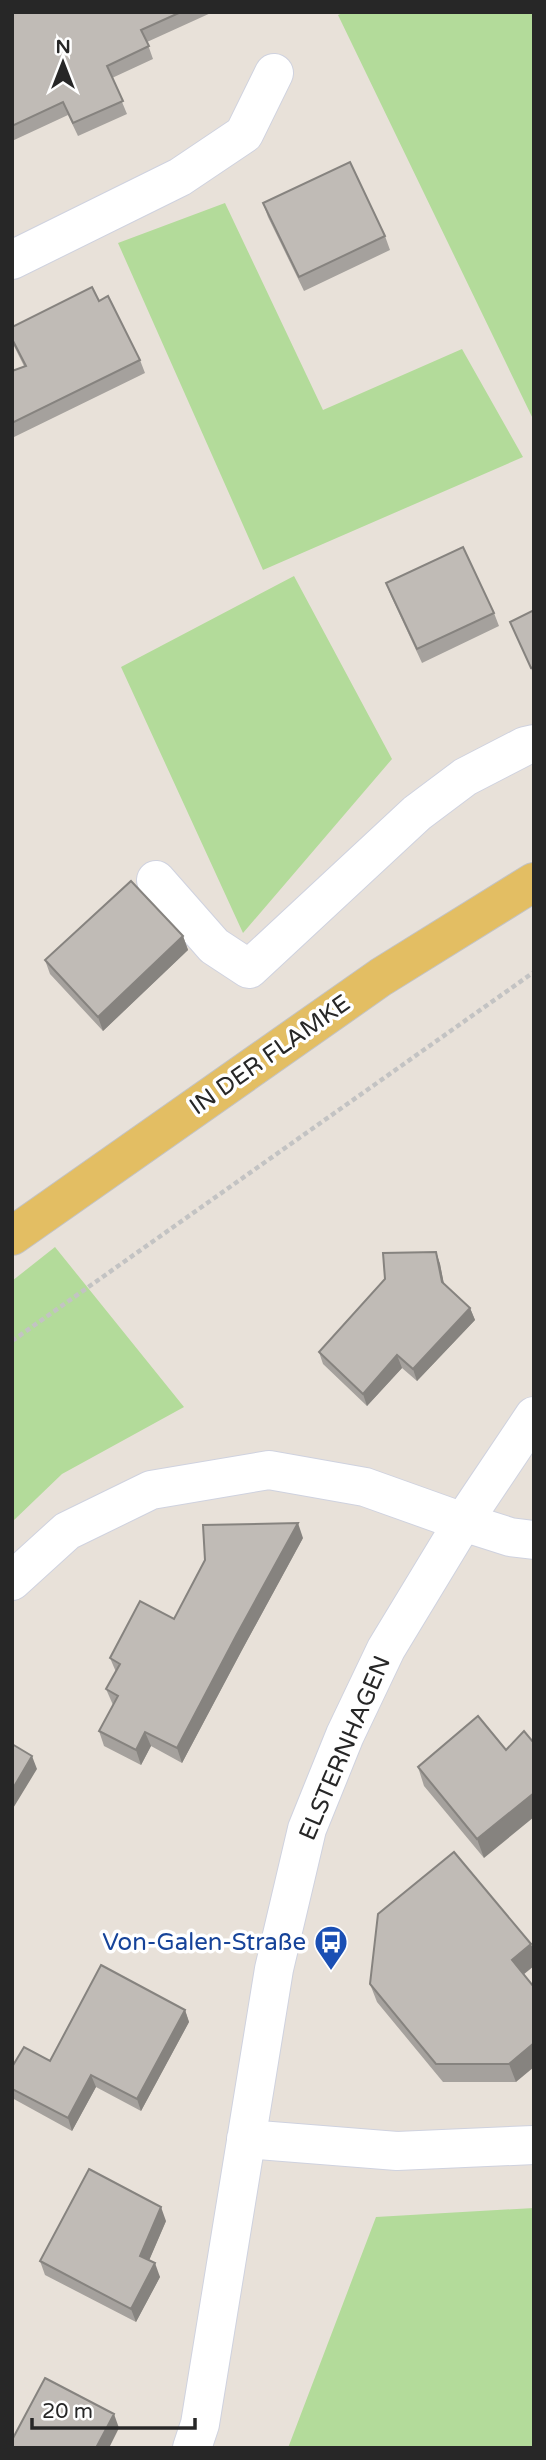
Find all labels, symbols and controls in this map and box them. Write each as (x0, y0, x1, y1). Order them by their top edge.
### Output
north arrow (28, 28, 98, 98)
text: N (55, 36, 71, 58)
street label: IN DER FLAMKE (184, 989, 356, 1121)
street label: ELSTERNHAGEN (293, 1651, 397, 1845)
bus stop icon: Von-Galen-Straße (312, 1923, 350, 1972)
place label: Von-Galen-Straße (102, 1928, 306, 1957)
scale bar (32, 2386, 194, 2430)
text: 20 m (42, 2399, 93, 2424)

